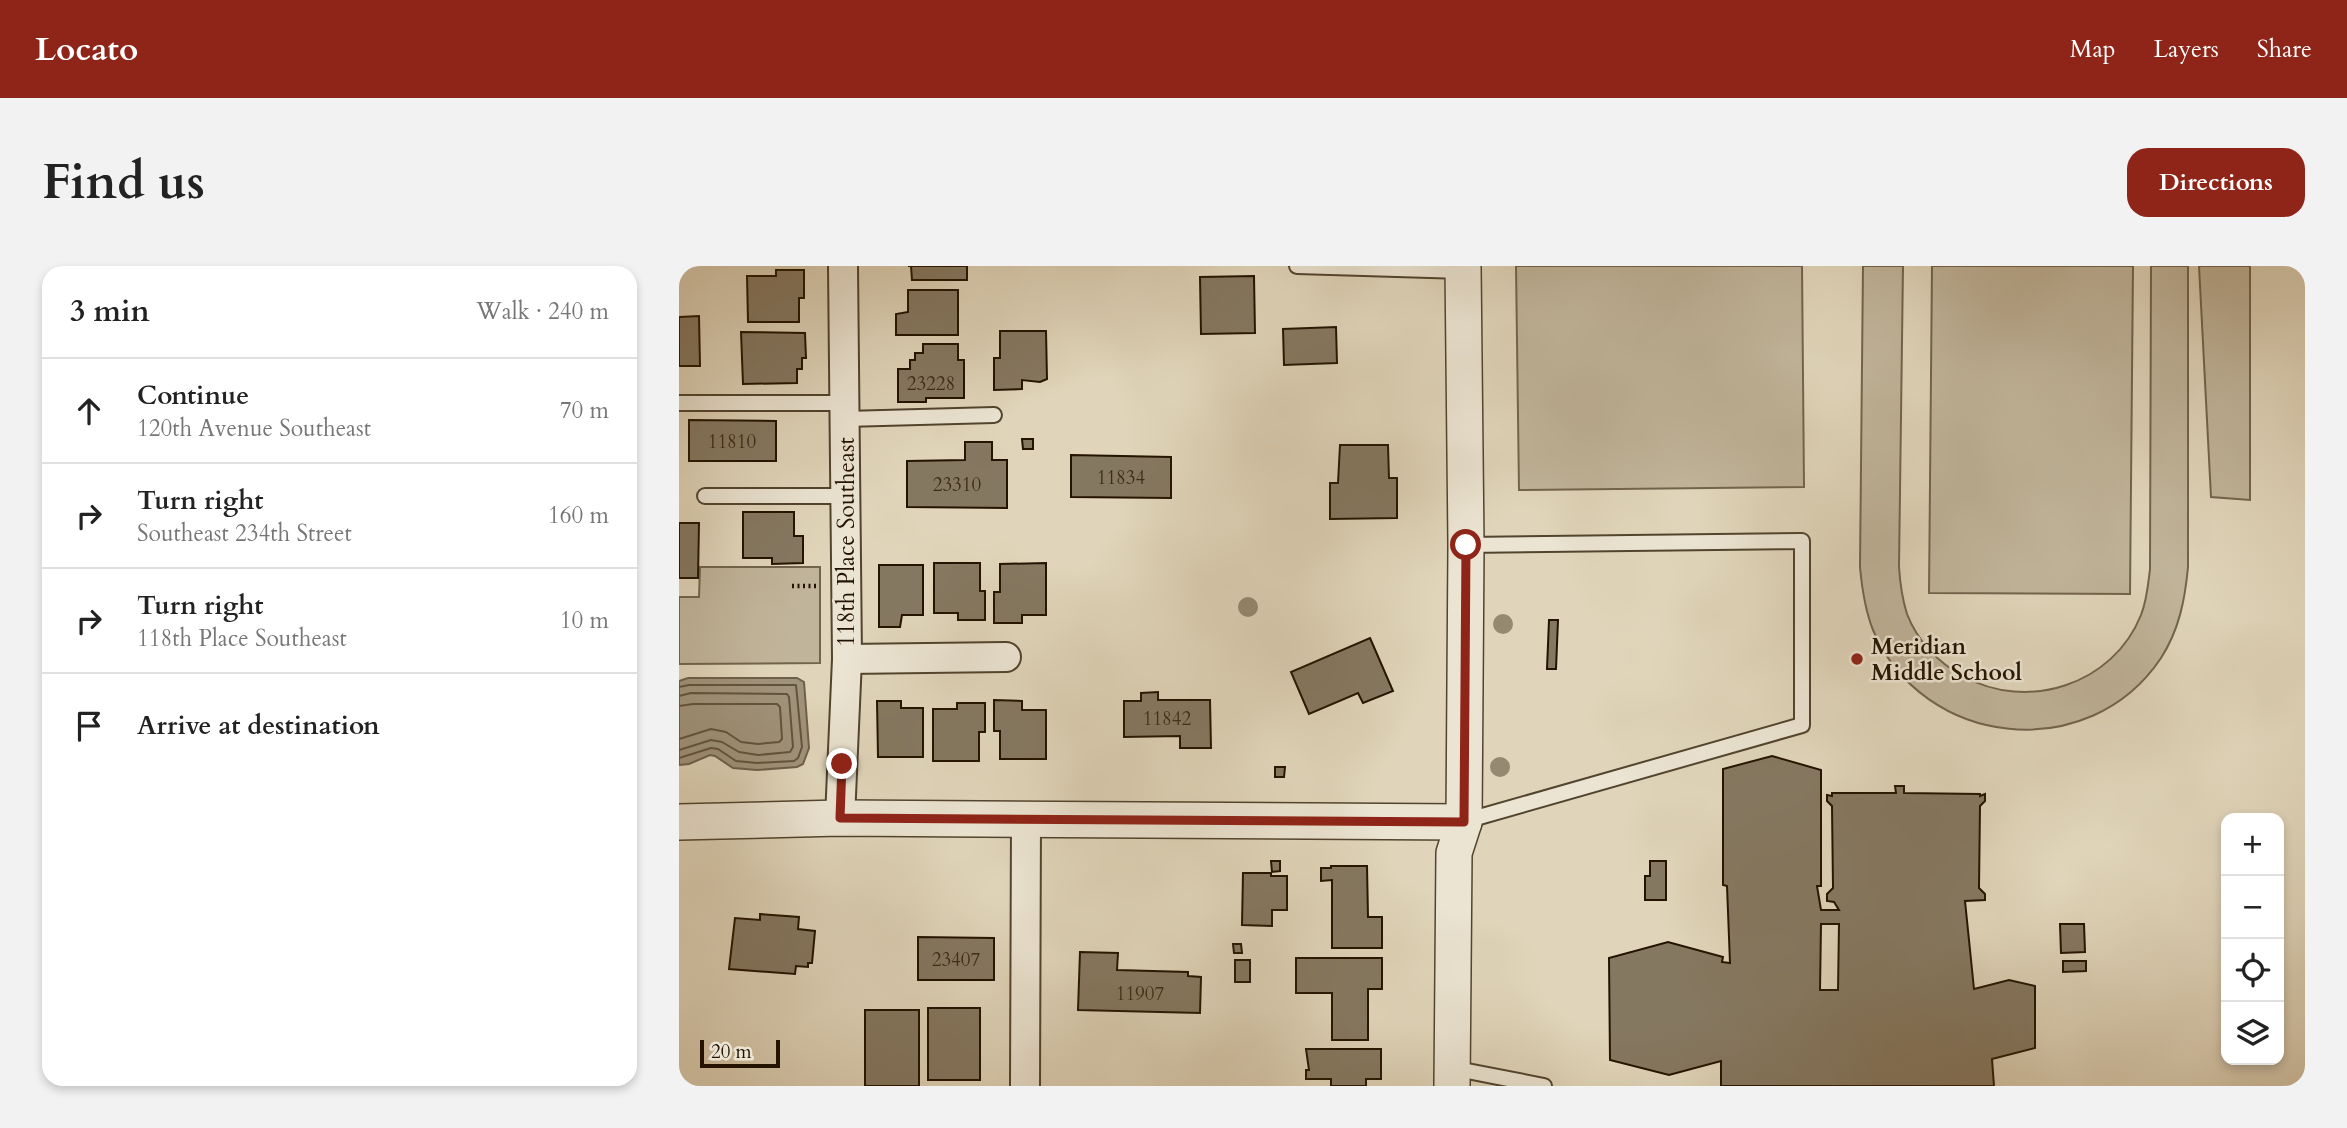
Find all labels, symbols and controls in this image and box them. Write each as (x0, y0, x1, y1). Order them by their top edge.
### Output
text: Locato (35, 27, 138, 72)
text: Map (2070, 33, 2116, 66)
text: Layers (2154, 33, 2219, 66)
text: Share (2257, 33, 2312, 66)
button: Directions (2127, 148, 2305, 217)
text: Find us (42, 149, 205, 216)
text: 3 min (70, 291, 150, 332)
text: Walk · 240 m (476, 296, 609, 327)
house number: 23228 (907, 371, 955, 397)
text: Continue (137, 378, 249, 413)
icon: ahead (70, 392, 108, 430)
text: 70 m (560, 395, 609, 426)
text: 120th Avenue Southeast (137, 413, 371, 444)
house number: 11810 (708, 429, 757, 455)
street label: 118th Place Southeast (831, 437, 862, 647)
house number: 11834 (1097, 465, 1146, 491)
house number: 23310 (933, 472, 982, 498)
text: Turn right (137, 483, 264, 518)
icon: right (70, 497, 108, 535)
text: 160 m (548, 500, 609, 531)
text: Southeast 234th Street (137, 518, 352, 549)
route start (1450, 529, 1481, 560)
text: Turn right (137, 588, 264, 623)
icon: right (70, 602, 108, 640)
text: 10 m (560, 605, 609, 636)
text: 118th Place Southeast (137, 623, 347, 654)
place label: Meridian Middle School (1871, 631, 2022, 688)
marker: Meridian Middle School (1849, 651, 1865, 667)
house number: 11842 (1143, 706, 1192, 732)
icon: arrive (70, 707, 108, 745)
text: Arrive at destination (137, 708, 380, 743)
route end (826, 748, 857, 779)
map controls (2221, 813, 2284, 1065)
button: + (2221, 813, 2284, 876)
button: − (2221, 876, 2284, 939)
button: locate (2221, 939, 2284, 1002)
house number: 23407 (932, 947, 981, 973)
house number: 11907 (1116, 981, 1165, 1007)
button: layers (2221, 1002, 2284, 1065)
scale bar (700, 1037, 781, 1069)
text: 20 m (711, 1039, 752, 1065)

